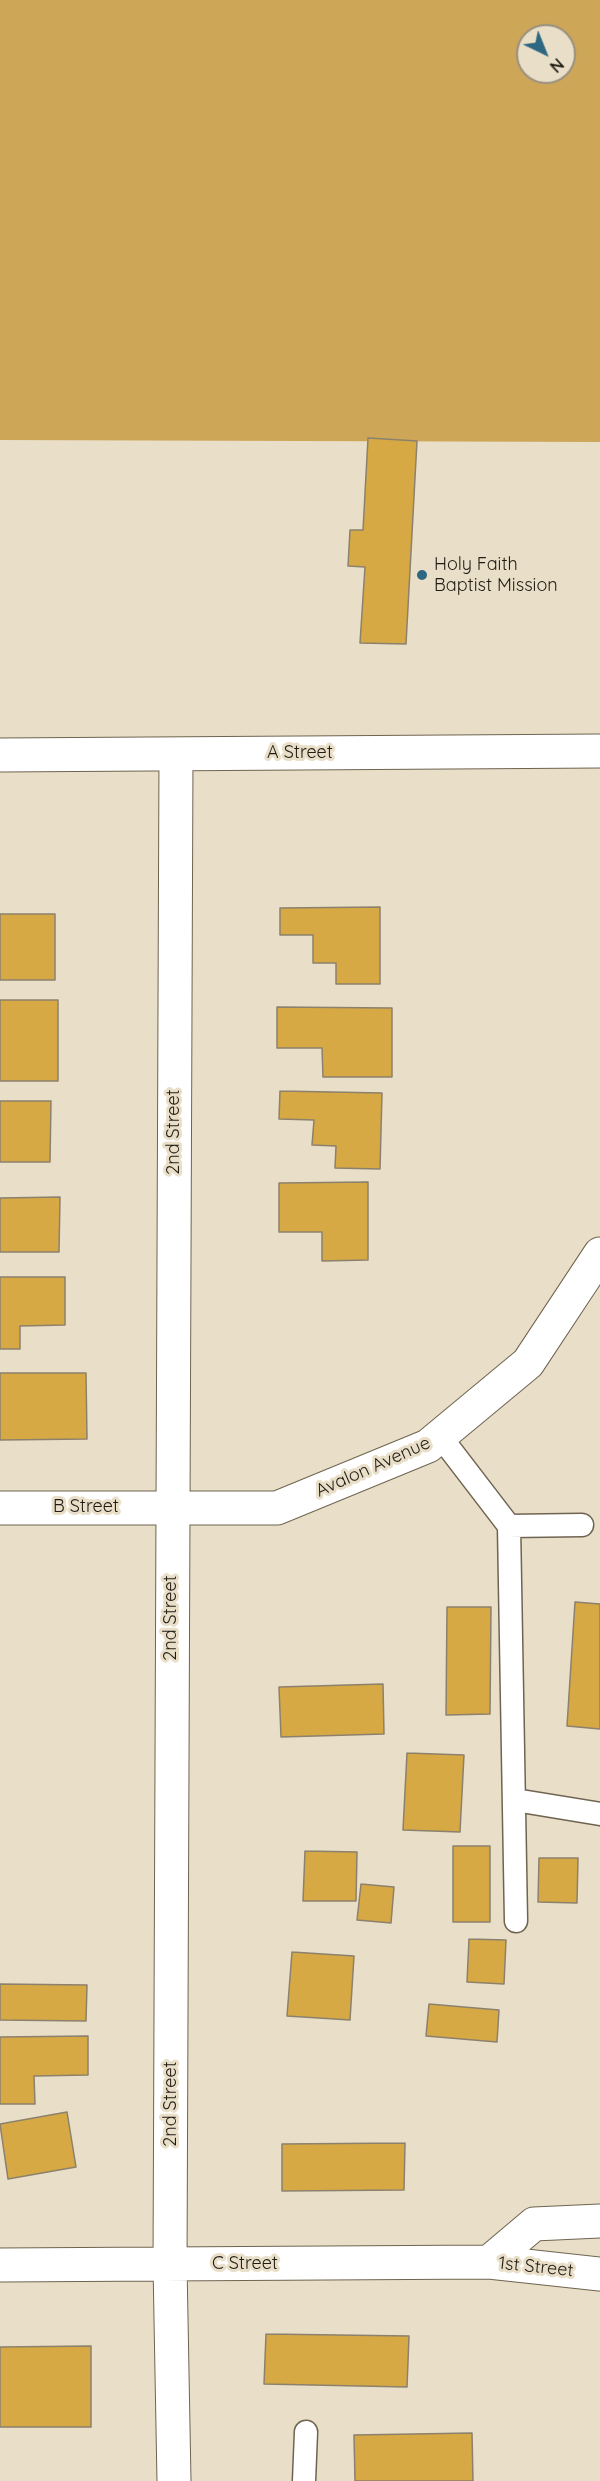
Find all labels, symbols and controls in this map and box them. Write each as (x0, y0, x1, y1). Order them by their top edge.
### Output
north arrow (516, 24, 576, 84)
text: N (546, 54, 568, 77)
place label: Holy Faith Baptist Mission (434, 554, 558, 596)
marker: Holy Faith Baptist Mission (415, 568, 429, 582)
street label: A Street (267, 742, 333, 764)
street label: 2nd Street (163, 1089, 185, 1175)
street label: Avalon Avenue (312, 1432, 434, 1502)
street label: B Street (53, 1496, 119, 1518)
street label: 2nd Street (160, 1575, 182, 1661)
street label: 2nd Street (160, 2061, 182, 2147)
street label: 1st Street (497, 2252, 575, 2282)
street label: C Street (212, 2253, 278, 2275)

